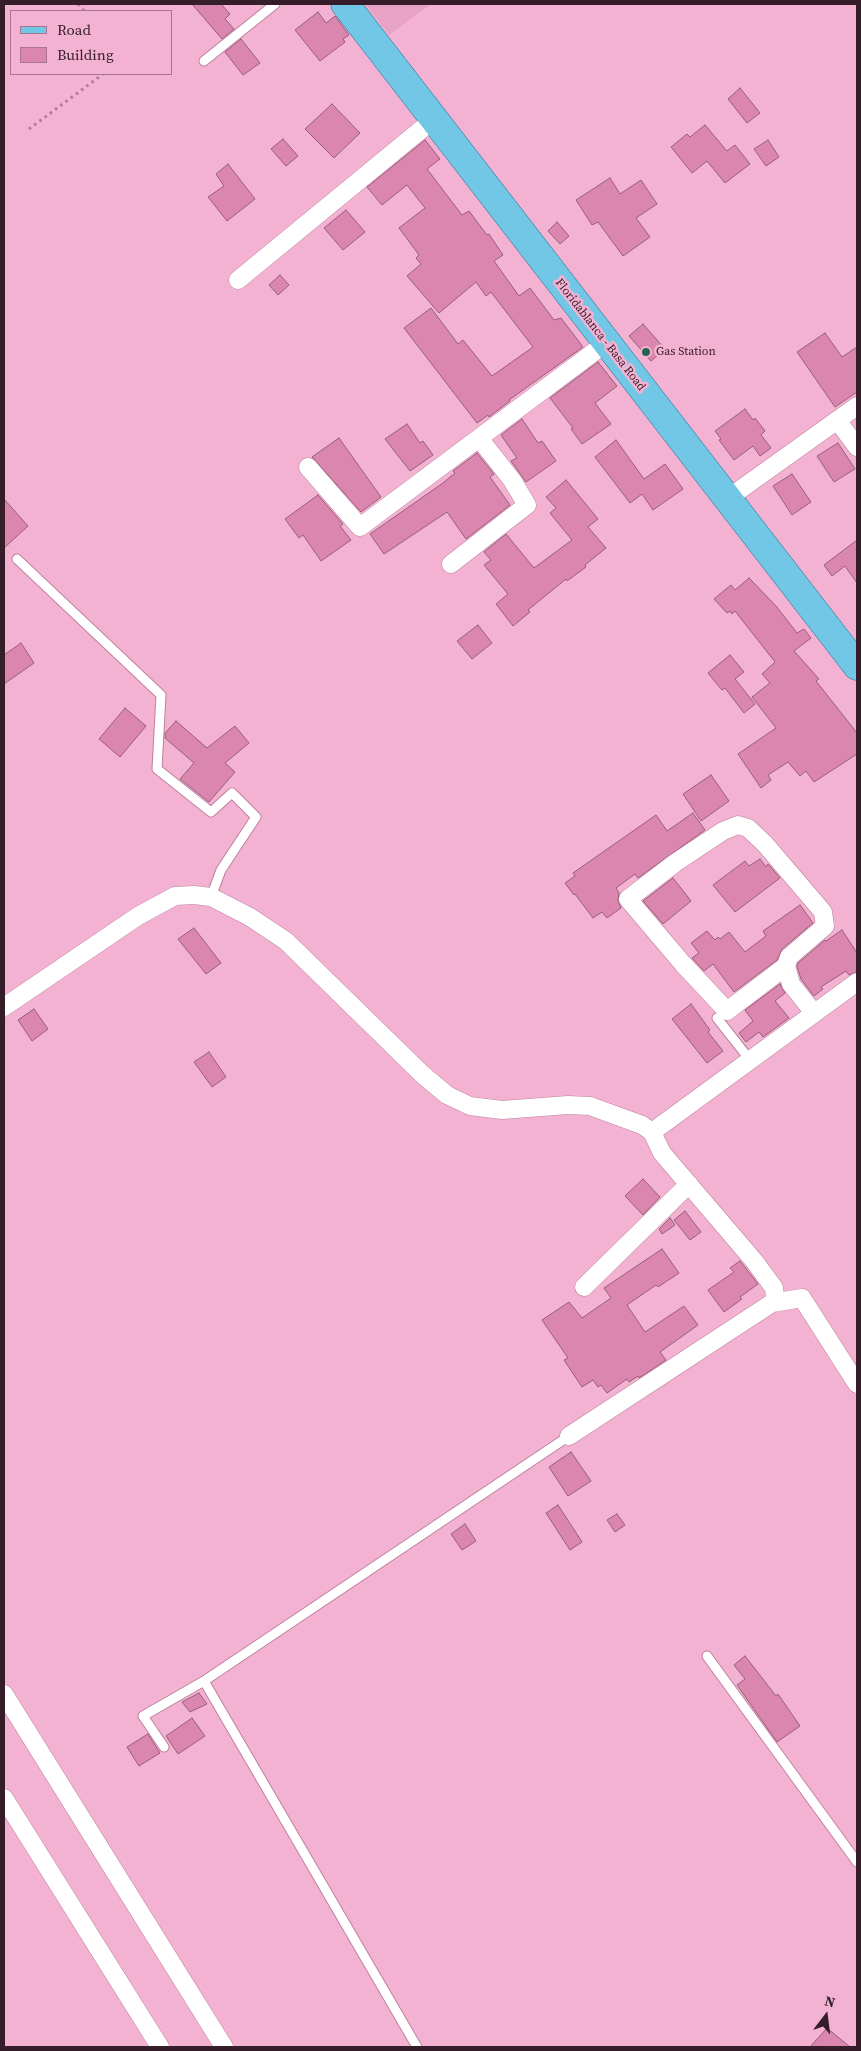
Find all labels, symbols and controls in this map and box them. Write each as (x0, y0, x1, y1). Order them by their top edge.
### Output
legend (10, 10, 172, 75)
text: Road (57, 19, 91, 40)
text: Building (57, 44, 114, 65)
street label: Floridablanca - Basa Road (552, 276, 648, 394)
place label: Gas Station (656, 345, 716, 359)
marker: Gas Station (640, 346, 652, 358)
north arrow (801, 1991, 851, 2041)
text: N (822, 1991, 837, 2012)

